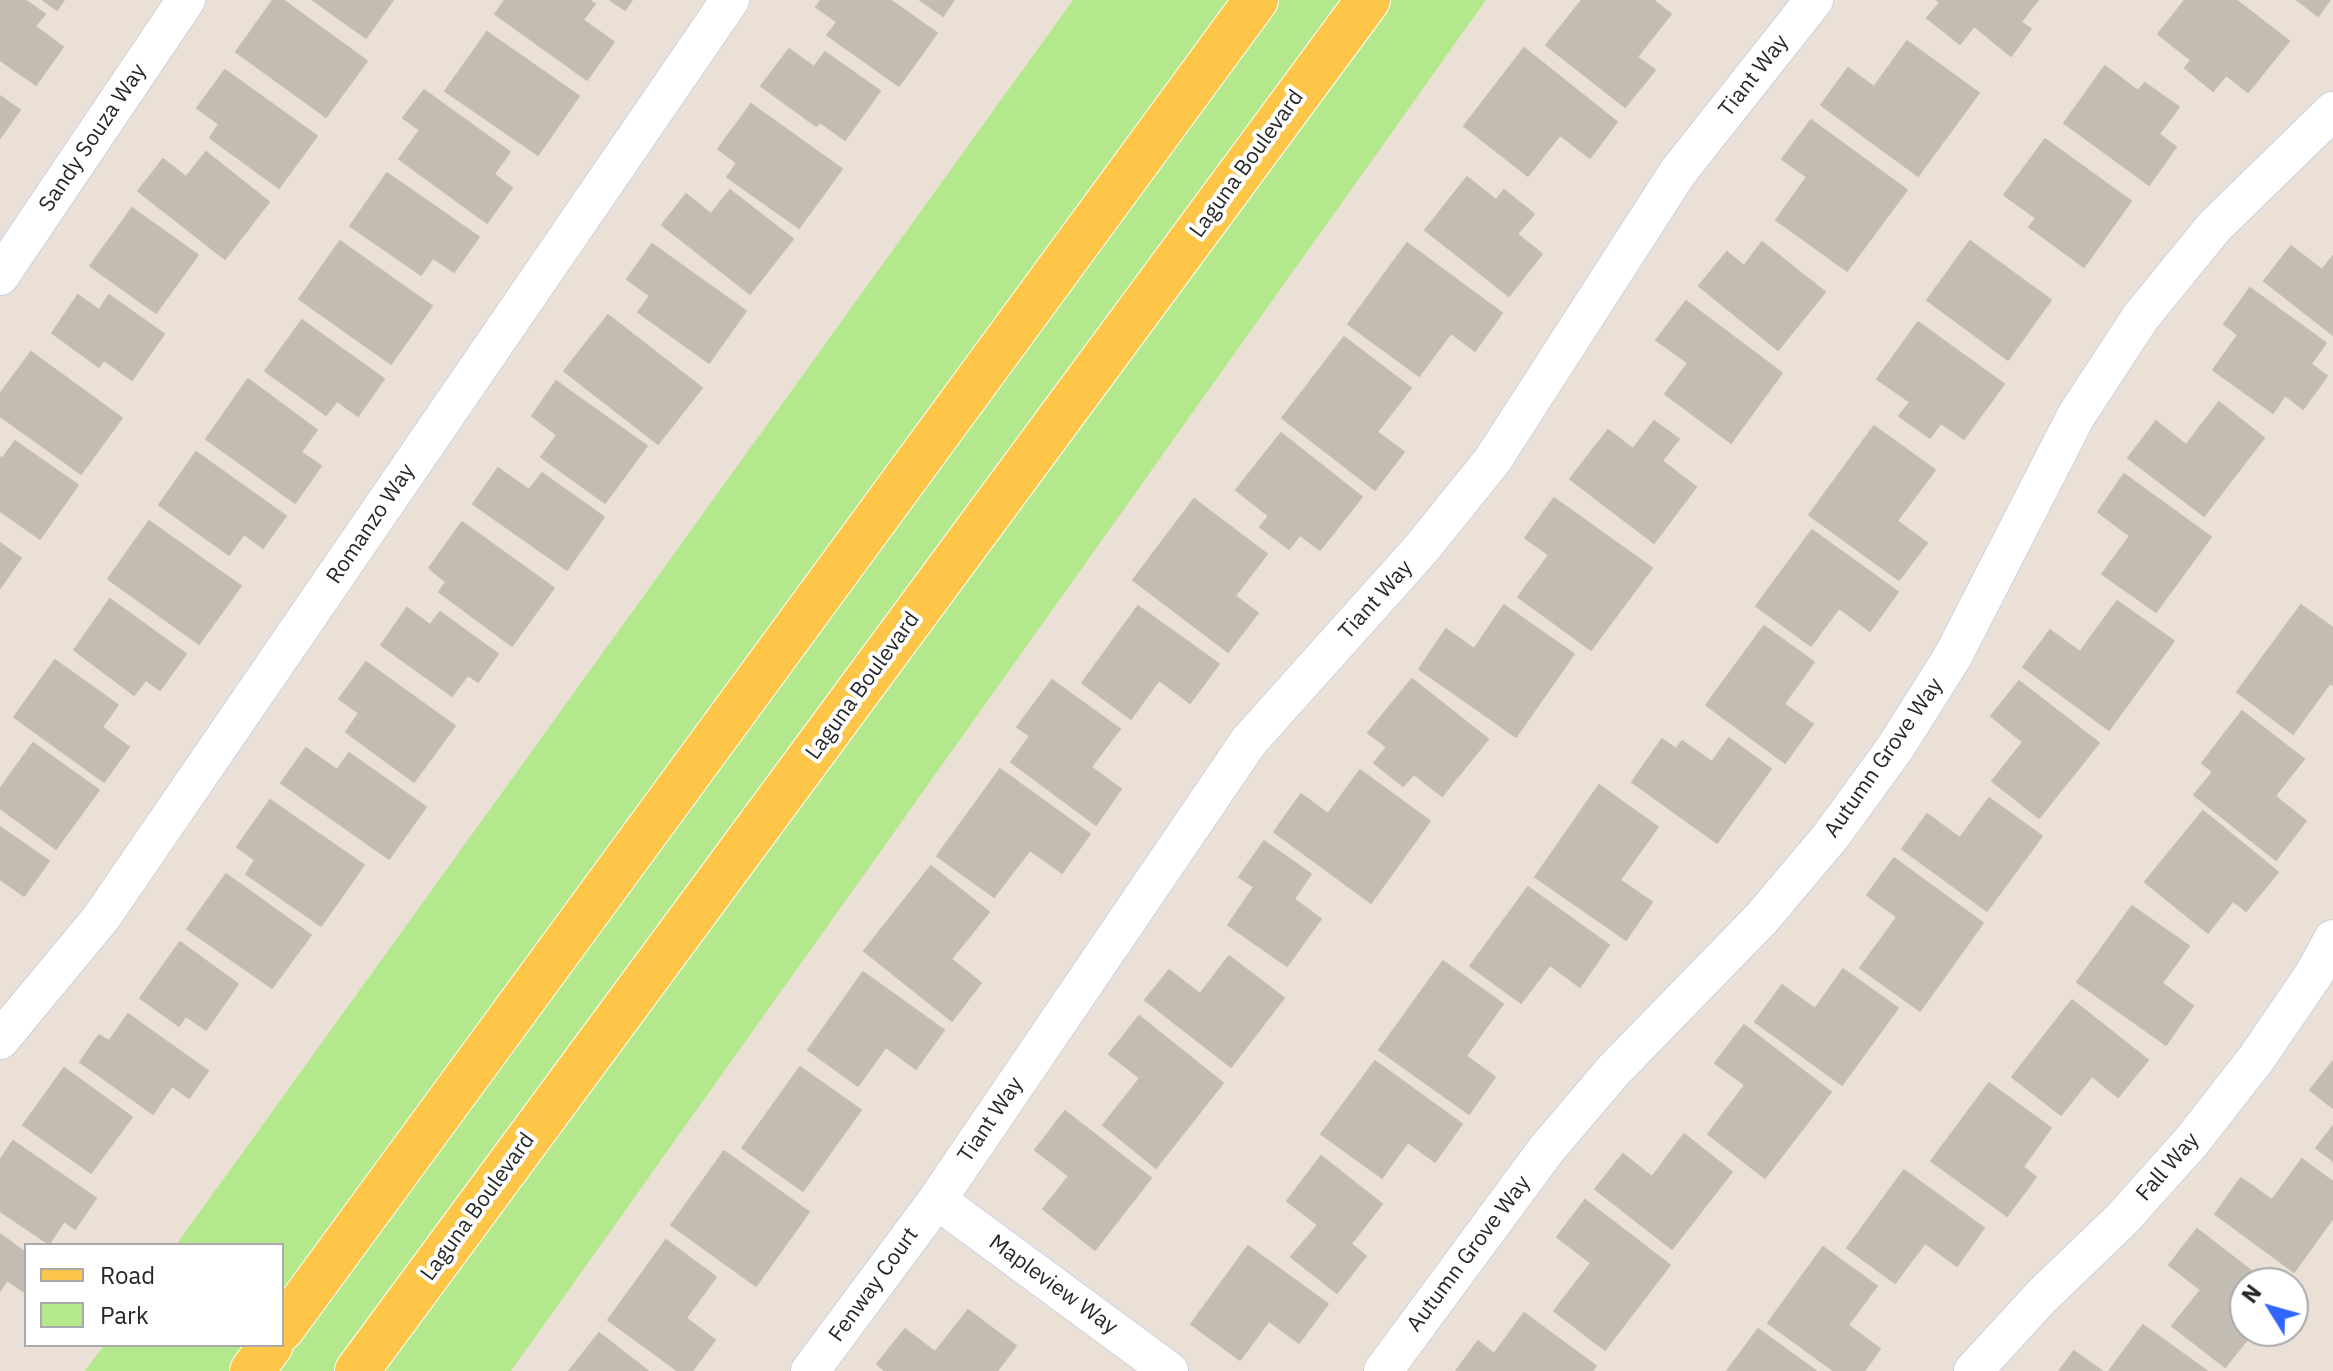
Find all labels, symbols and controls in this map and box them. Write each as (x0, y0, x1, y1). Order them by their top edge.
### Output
street label: Tiant Way (1714, 30, 1794, 122)
street label: Sandy Souza Way (34, 59, 152, 217)
street label: Laguna Boulevard (1184, 85, 1310, 243)
street label: Romanzo Way (321, 459, 421, 589)
street label: Tiant Way (1334, 555, 1418, 645)
street label: Laguna Boulevard (800, 607, 926, 765)
street label: Autumn Grove Way (1819, 673, 1949, 843)
street label: Tiant Way (953, 1072, 1029, 1168)
street label: Fall Way (2131, 1127, 2205, 1207)
street label: Laguna Boulevard (415, 1128, 541, 1286)
street label: Autumn Grove Way (1402, 1171, 1536, 1337)
street label: Fenway Court (824, 1223, 924, 1347)
street label: Mapleview Way (983, 1229, 1123, 1341)
legend (24, 1243, 284, 1347)
text: Road (100, 1259, 155, 1291)
north arrow (2229, 1267, 2309, 1347)
text: N (2235, 1278, 2267, 1309)
text: Park (100, 1299, 149, 1331)

